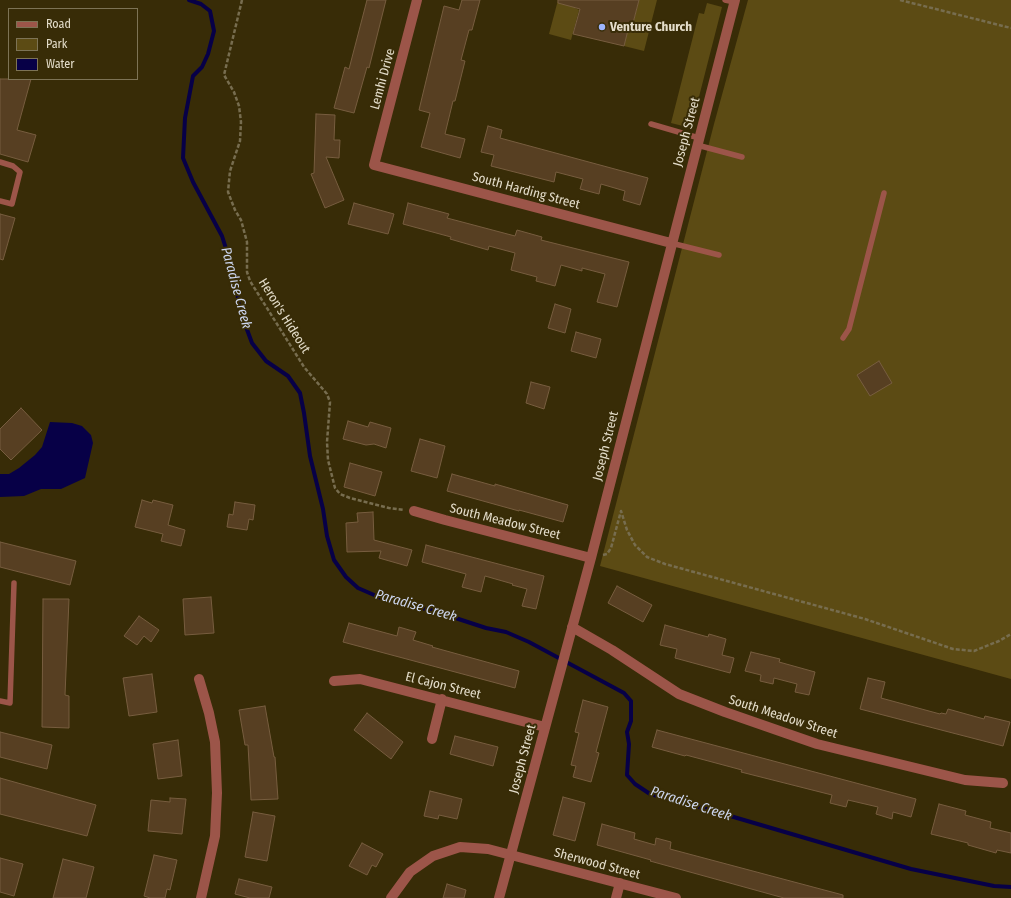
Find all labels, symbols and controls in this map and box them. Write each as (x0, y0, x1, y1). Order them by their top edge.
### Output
legend (8, 8, 138, 80)
text: Road (46, 17, 71, 31)
place label: Venture Church (610, 19, 692, 35)
marker: Venture Church (597, 22, 607, 32)
text: Park (46, 37, 67, 51)
street label: Lemhi Drive (367, 47, 399, 111)
text: Water (46, 57, 74, 71)
street label: Joseph Street (670, 96, 704, 168)
street label: South Harding Street (470, 169, 582, 213)
water label: Paradise Creek (217, 245, 255, 331)
street label: Heron's Hideout (255, 276, 313, 356)
street label: Joseph Street (590, 410, 622, 482)
street label: South Meadow Street (448, 501, 562, 543)
water label: Paradise Creek (373, 586, 459, 626)
street label: El Cajon Street (404, 669, 482, 703)
street label: South Meadow Street (727, 692, 839, 742)
street label: Joseph Street (506, 723, 540, 795)
water label: Paradise Creek (648, 783, 734, 825)
street label: Sherwood Street (552, 845, 642, 883)

